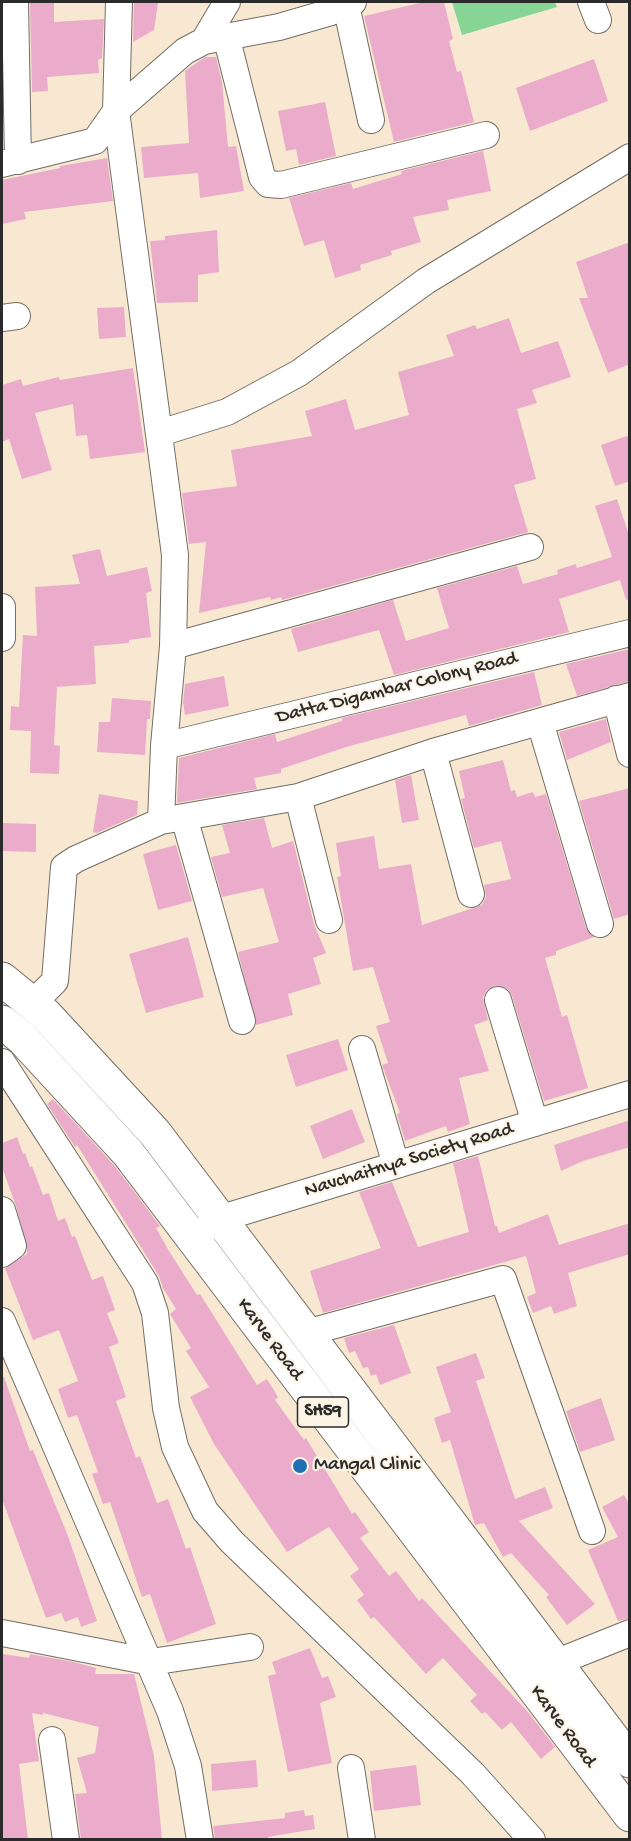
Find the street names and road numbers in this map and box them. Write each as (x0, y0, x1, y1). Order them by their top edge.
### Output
street label: Datta Digambar Colony Road (274, 647, 520, 731)
street label: Navchaitnya Society Road (302, 1118, 516, 1204)
street label: Karve Road (230, 1294, 308, 1386)
road number: SH59 (298, 1397, 348, 1427)
street label: Karve Road (523, 1681, 601, 1773)

